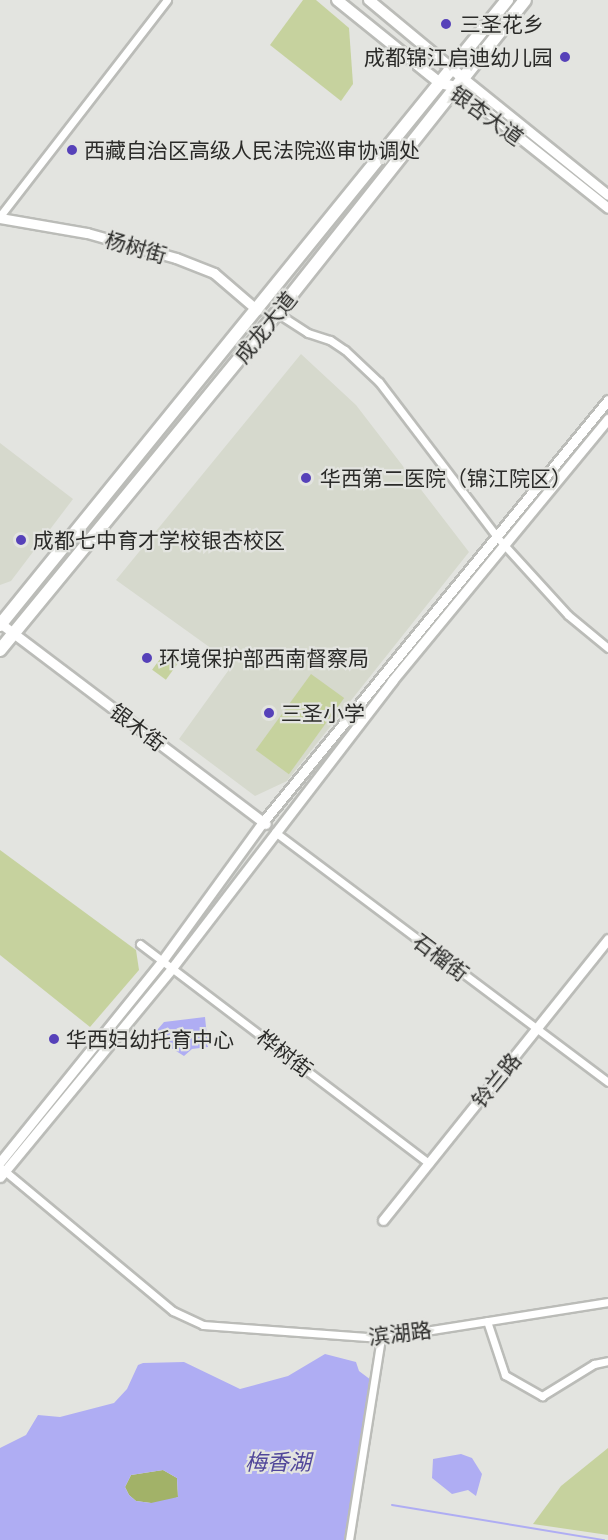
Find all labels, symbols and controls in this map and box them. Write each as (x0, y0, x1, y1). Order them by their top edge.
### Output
place label: 三圣花乡 (460, 11, 544, 37)
marker: 三圣花乡 (437, 15, 455, 33)
place label: 成都锦江启迪幼儿园 (364, 44, 553, 70)
marker: 成都锦江启迪幼儿园 (558, 50, 572, 64)
street label: 银杏大道 (446, 80, 528, 150)
place label: 西藏自治区高级人民法院巡审协调处 (84, 137, 420, 163)
marker: 西藏自治区高级人民法院巡审协调处 (65, 143, 79, 157)
street label: 杨树街 (102, 226, 170, 268)
street label: 成龙大道 (229, 286, 301, 368)
place label: 华西第二医院（锦江院区） (320, 465, 572, 491)
marker: 华西第二医院（锦江院区） (297, 469, 315, 487)
place label: 成都七中育才学校银杏校区 (33, 527, 285, 553)
marker: 成都七中育才学校银杏校区 (14, 533, 28, 547)
place label: 环境保护部西南督察局 (159, 645, 369, 671)
marker: 环境保护部西南督察局 (140, 651, 154, 665)
street label: 银木街 (105, 698, 171, 756)
place label: 三圣小学 (281, 700, 365, 726)
marker: 三圣小学 (262, 706, 276, 720)
street label: 石榴街 (408, 928, 474, 986)
street label: 桦树街 (252, 1024, 318, 1082)
place label: 华西妇幼托育中心 (66, 1026, 234, 1052)
marker: 华西妇幼托育中心 (47, 1032, 61, 1046)
street label: 铃兰路 (466, 1048, 526, 1112)
street label: 滨湖路 (367, 1317, 433, 1349)
water label: 梅香湖 (245, 1449, 311, 1475)

